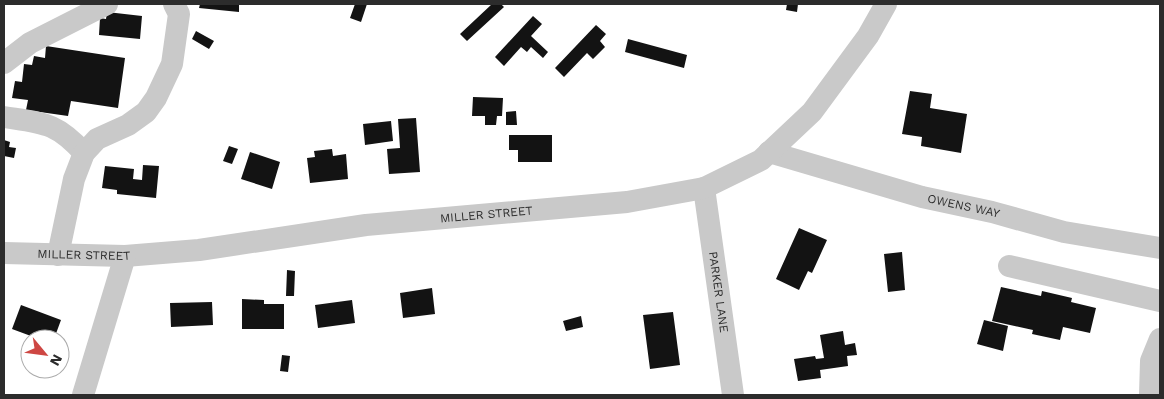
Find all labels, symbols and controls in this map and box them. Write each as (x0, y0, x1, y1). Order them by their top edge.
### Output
street label: OWENS WAY (926, 191, 1001, 221)
street label: MILLER STREET (439, 203, 533, 225)
street label: MILLER STREET (37, 247, 131, 263)
street label: PARKER LANE (706, 250, 731, 334)
north arrow (20, 329, 70, 379)
text: N (47, 352, 66, 369)

